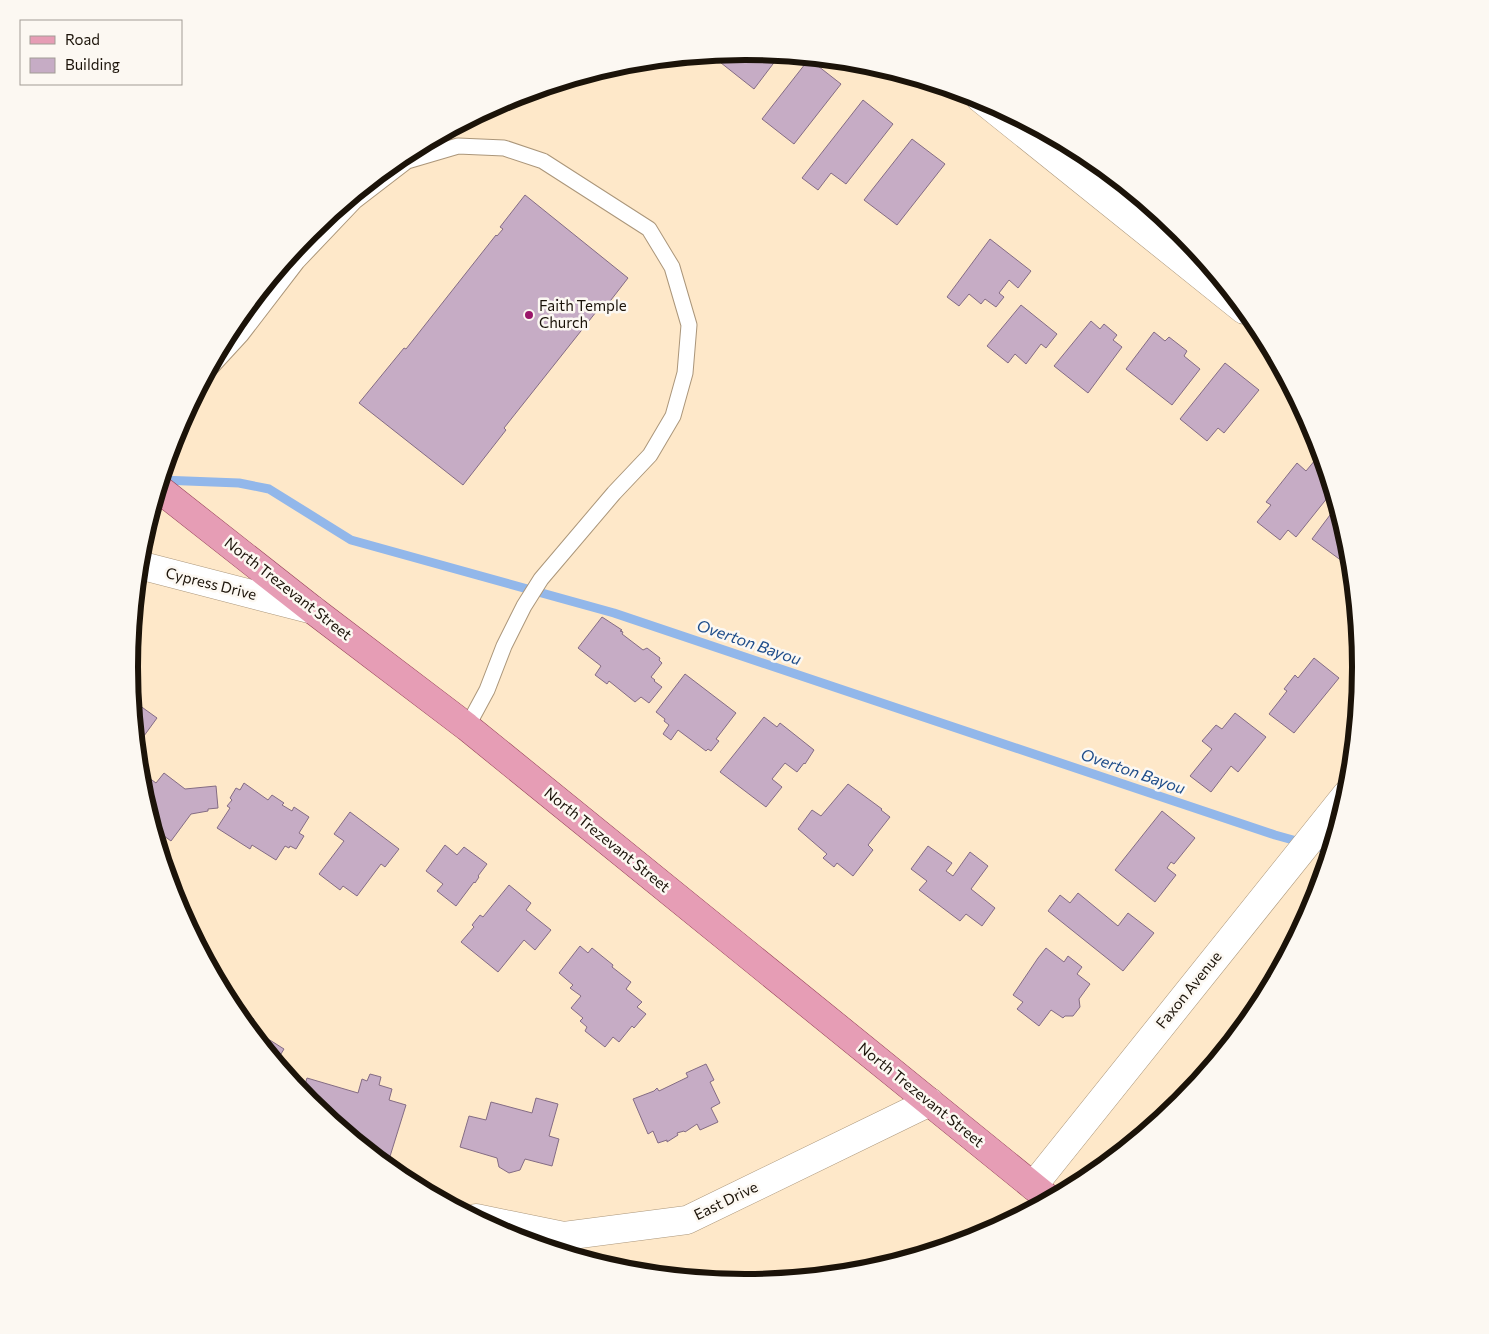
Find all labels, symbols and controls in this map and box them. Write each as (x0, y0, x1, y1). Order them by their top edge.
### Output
legend (20, 20, 182, 85)
text: Road (65, 30, 100, 48)
text: Building (65, 55, 120, 73)
place label: Faith Temple Church (539, 296, 627, 331)
marker: Faith Temple Church (523, 309, 535, 321)
street label: North Trezevant Street (221, 533, 356, 643)
street label: Cypress Drive (164, 563, 259, 603)
water label: Overton Bayou (694, 615, 804, 668)
water label: Overton Bayou (1078, 744, 1188, 797)
street label: North Trezevant Street (541, 783, 674, 895)
street label: Faxon Avenue (1152, 947, 1225, 1032)
street label: North Trezevant Street (855, 1038, 988, 1150)
street label: East Drive (691, 1177, 760, 1223)

